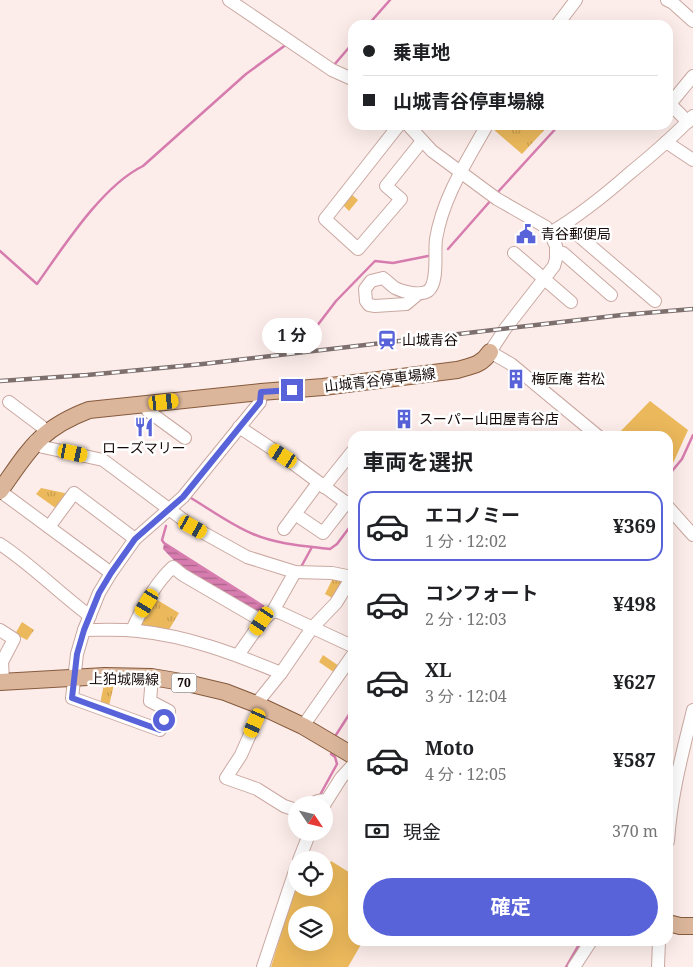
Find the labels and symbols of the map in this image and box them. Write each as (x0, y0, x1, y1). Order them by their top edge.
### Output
public building icon: 青谷郵便局 (515, 223, 537, 245)
place label: 青谷郵便局 (541, 224, 611, 243)
callout: 1 分 (262, 318, 322, 352)
station icon: 山城青谷 (376, 329, 398, 351)
place label: 山城青谷 (402, 330, 458, 349)
street label: 山城青谷停車場線 (323, 363, 437, 396)
building icon: 梅匠庵 若松 (505, 368, 527, 390)
place label: 梅匠庵 若松 (531, 369, 605, 388)
route end (281, 379, 303, 401)
car (148, 393, 179, 411)
building icon: スーパー山田屋青谷店 (393, 408, 415, 430)
place label: スーパー山田屋青谷店 (419, 409, 559, 428)
restaurant icon: ローズマリー (133, 416, 155, 438)
place label: ローズマリー (102, 438, 186, 457)
car (266, 442, 299, 470)
car (56, 443, 89, 463)
car (176, 513, 209, 541)
car (132, 586, 161, 620)
car (247, 604, 276, 638)
street label: 上狛城陽線 (89, 668, 159, 689)
road number: 70 (172, 674, 196, 692)
car (242, 706, 267, 740)
route start (153, 709, 175, 731)
north arrow (288, 796, 332, 841)

